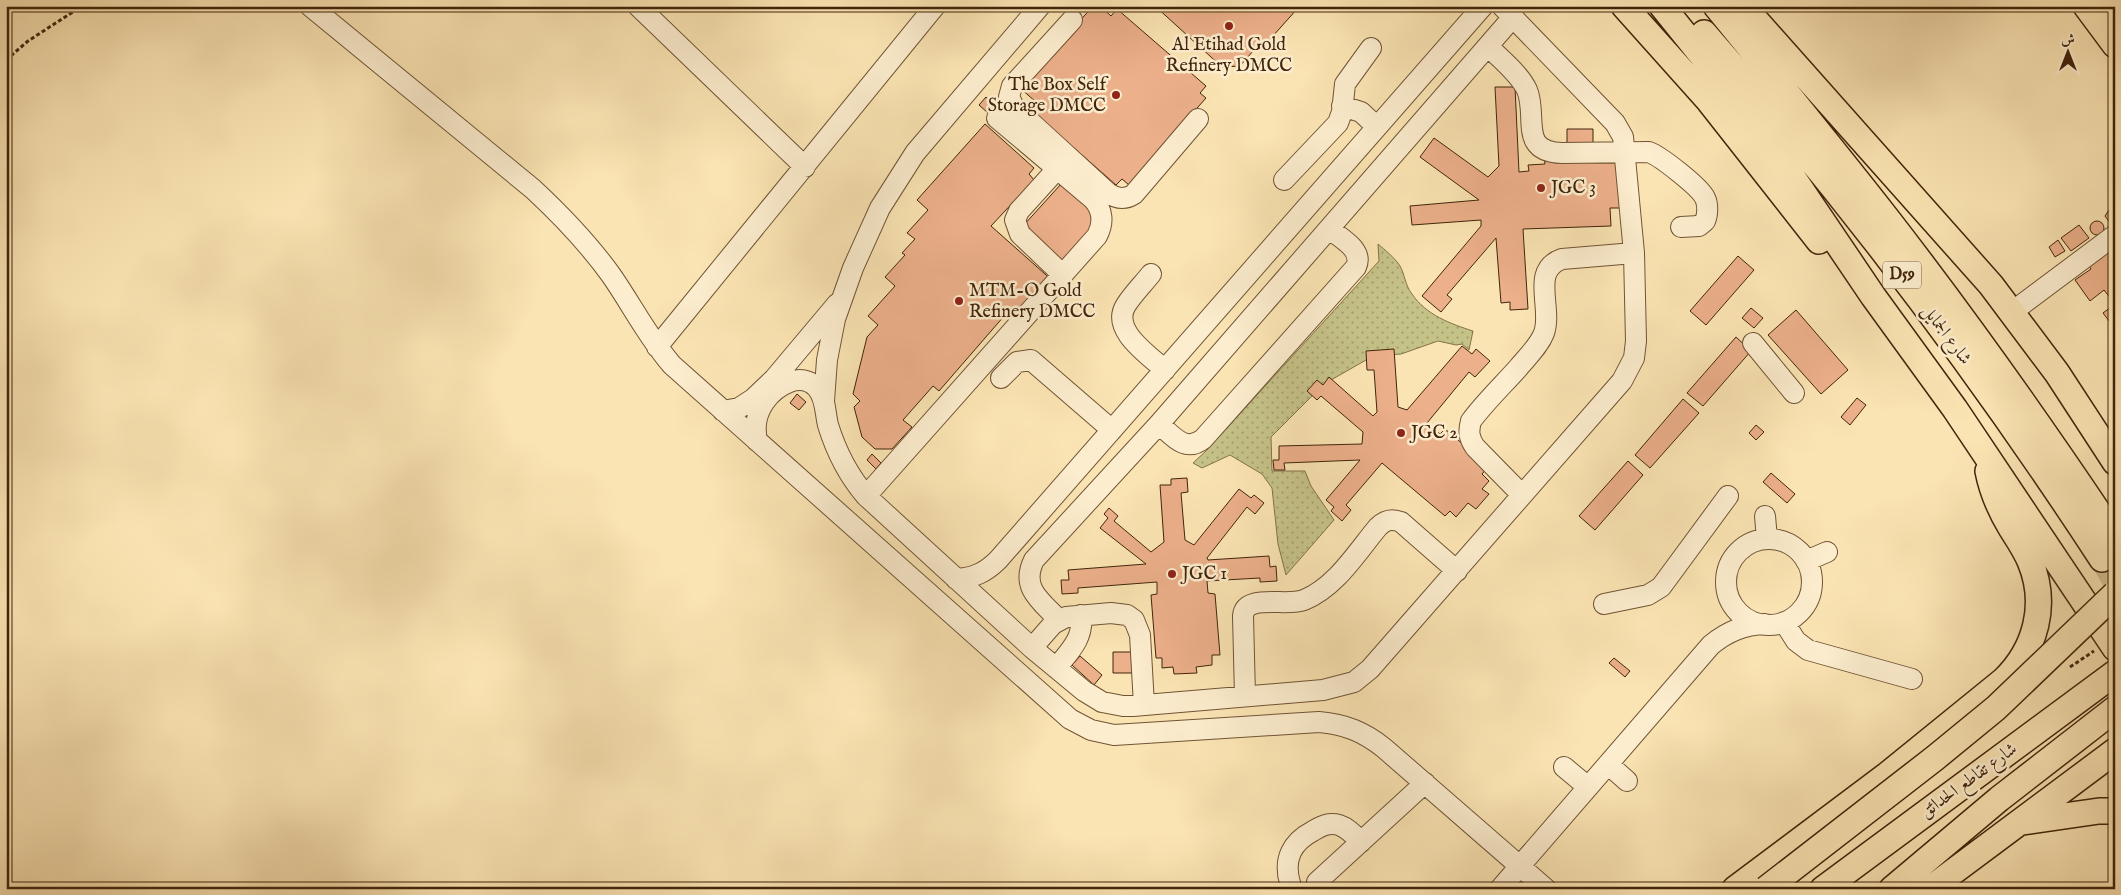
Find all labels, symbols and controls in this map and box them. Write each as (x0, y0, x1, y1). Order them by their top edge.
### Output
marker: Al Etihad Gold Refinery DMCC (1223, 20, 1235, 32)
north arrow (2044, 28, 2094, 78)
text: ش (2061, 31, 2075, 49)
place label: Al Etihad Gold Refinery DMCC (1166, 34, 1292, 78)
place label: The Box Self Storage DMCC (988, 74, 1109, 118)
marker: The Box Self Storage DMCC (1110, 89, 1122, 101)
place label: JGC 3 (1549, 177, 1596, 200)
marker: JGC 3 (1535, 182, 1547, 194)
road number: D59 (1883, 262, 1921, 288)
place label: MTM-O Gold Refinery DMCC (969, 280, 1096, 324)
marker: MTM-O Gold Refinery DMCC (953, 295, 965, 307)
street label: شارع الجمايل (1914, 300, 1976, 371)
place label: JGC 2 (1409, 422, 1458, 445)
marker: JGC 2 (1395, 427, 1407, 439)
place label: JGC 1 (1180, 563, 1227, 586)
marker: JGC 1 (1166, 568, 1178, 580)
street label: شارع تقاطع الحدائق (1916, 738, 2024, 826)

